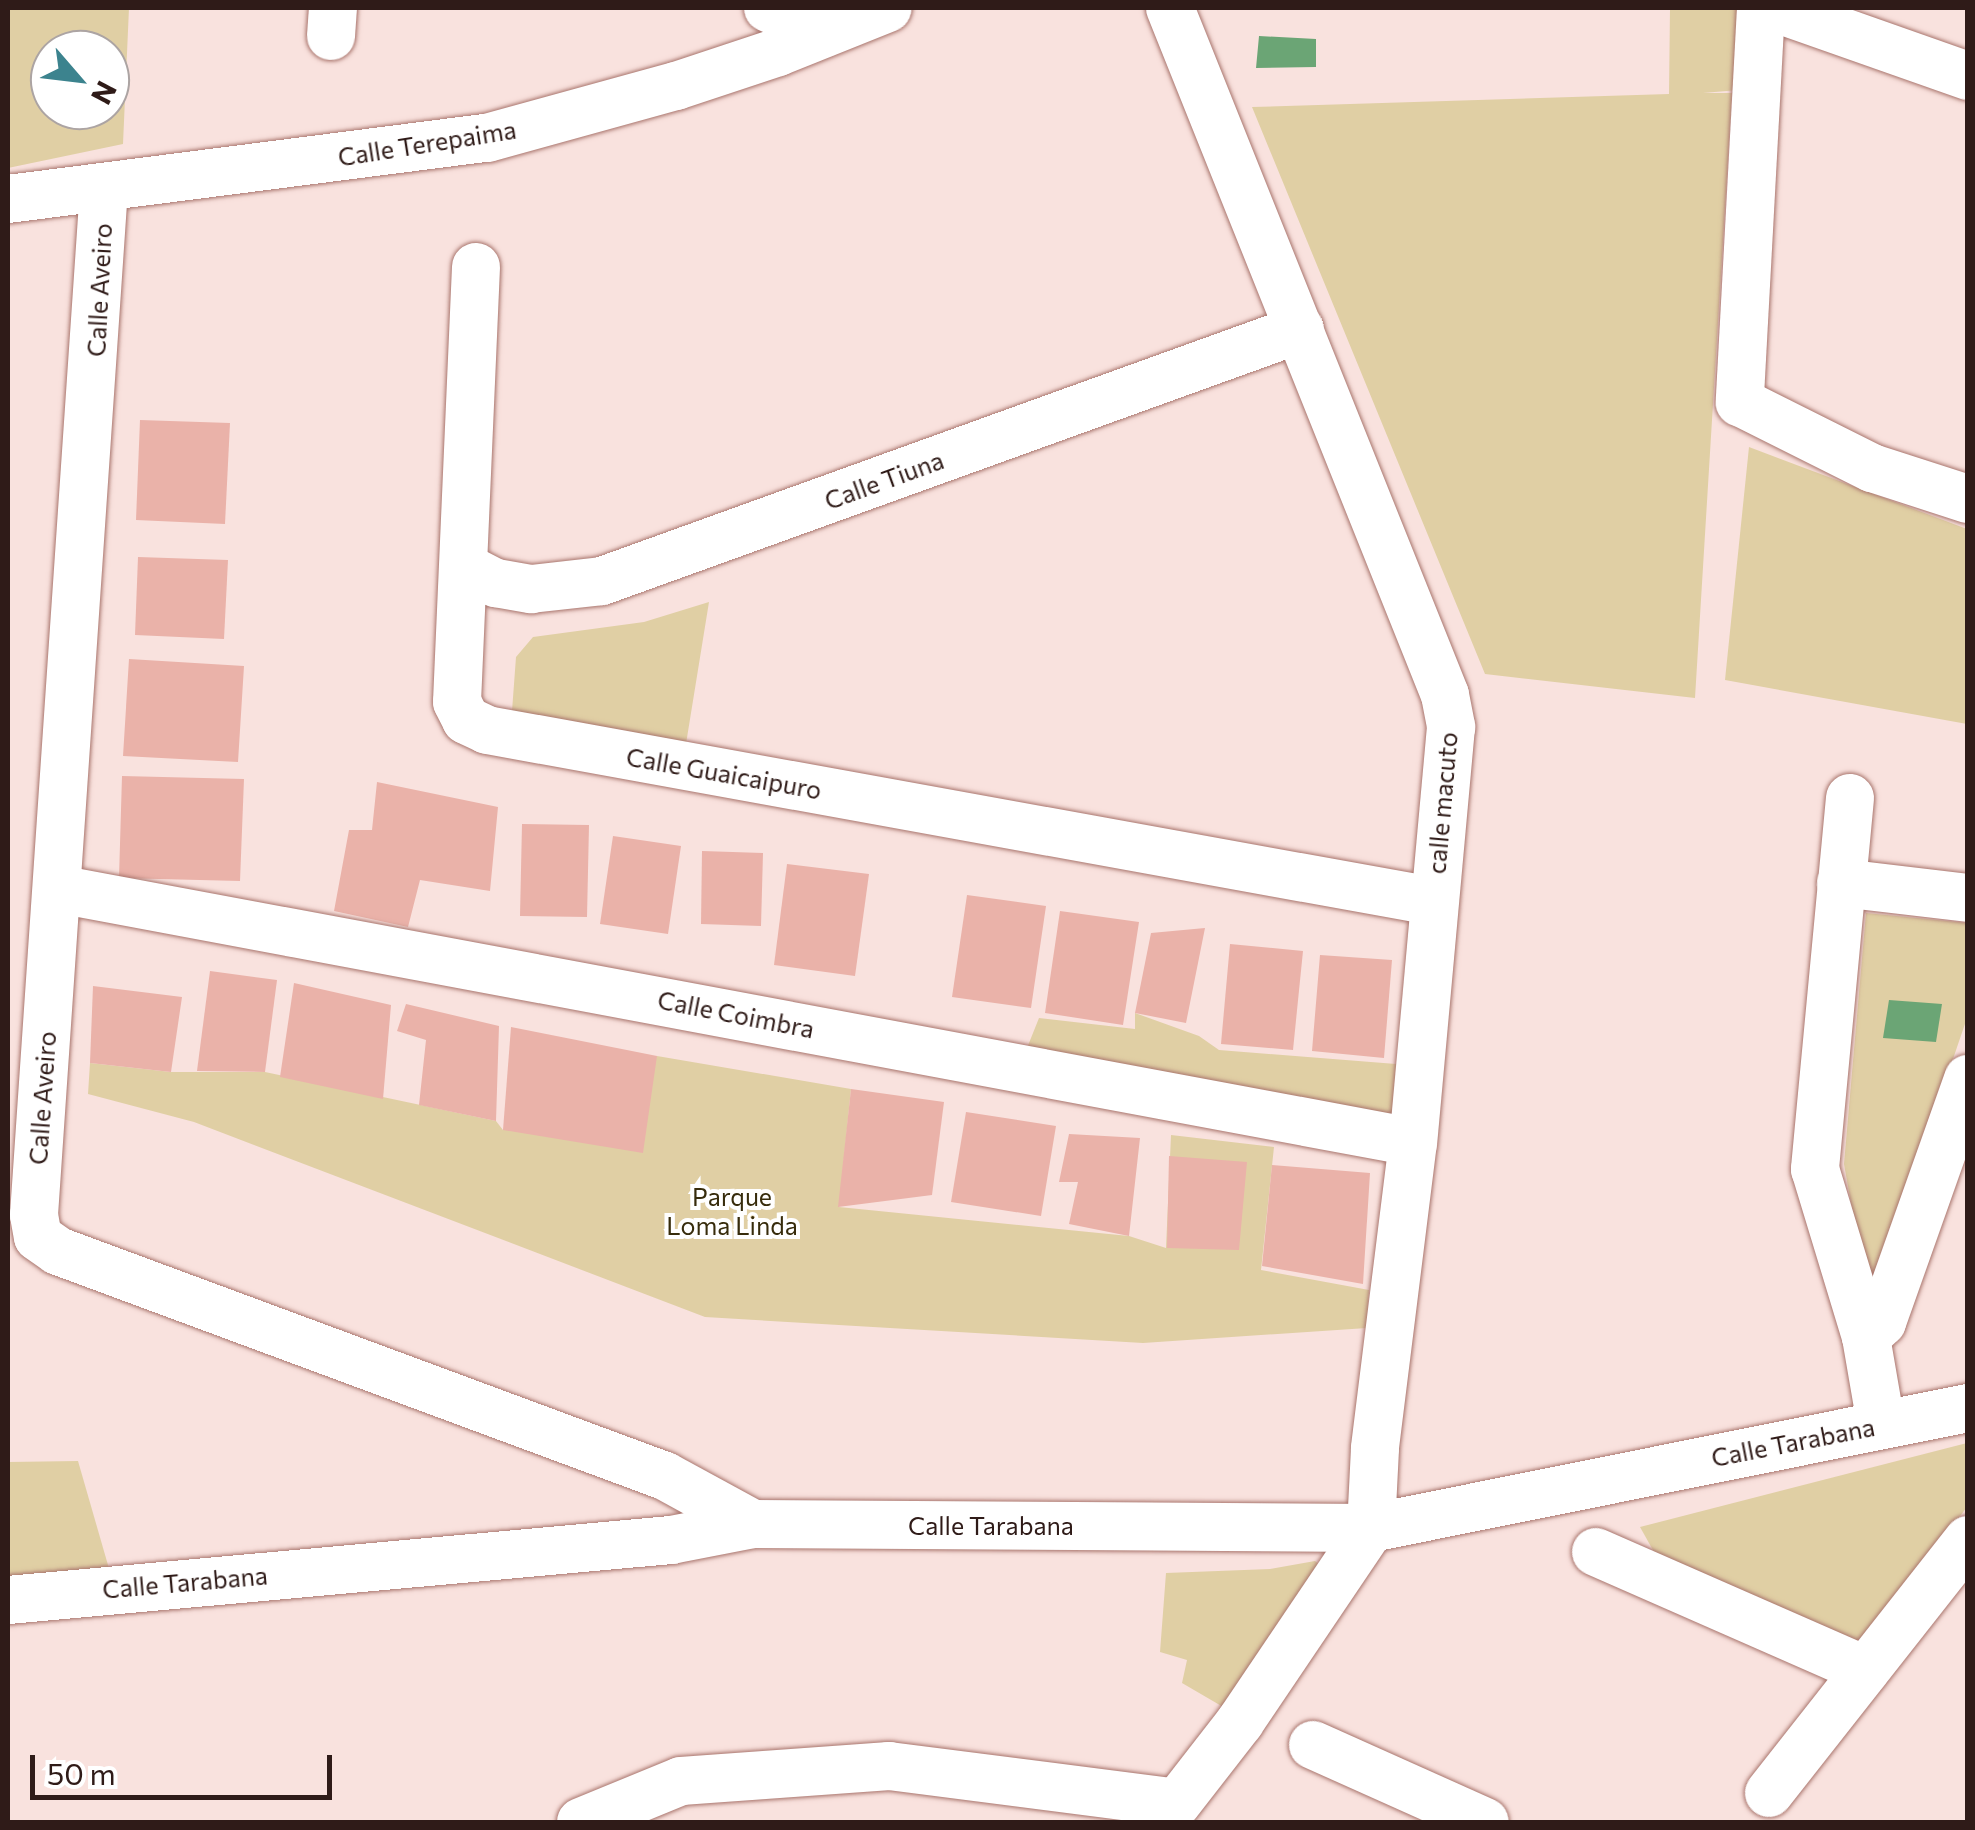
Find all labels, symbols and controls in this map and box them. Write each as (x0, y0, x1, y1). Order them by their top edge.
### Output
north arrow (30, 30, 130, 130)
text: N (85, 76, 125, 110)
street label: Calle Terepaima (336, 114, 518, 172)
street label: Calle Aveiro (81, 222, 117, 358)
street label: Calle Tiuna (820, 445, 948, 515)
street label: calle macuto (1421, 731, 1463, 875)
street label: Calle Guaicaipuro (624, 741, 824, 805)
street label: Calle Coimbra (655, 984, 817, 1044)
street label: Calle Aveiro (22, 1030, 62, 1166)
park label: Parque Loma Linda (666, 1182, 798, 1241)
street label: Calle Tarabana (1709, 1411, 1877, 1473)
street label: Calle Tarabana (908, 1510, 1074, 1540)
street label: Calle Tarabana (101, 1560, 269, 1604)
scale bar (35, 1735, 338, 1797)
text: 50 m (47, 1754, 116, 1791)

